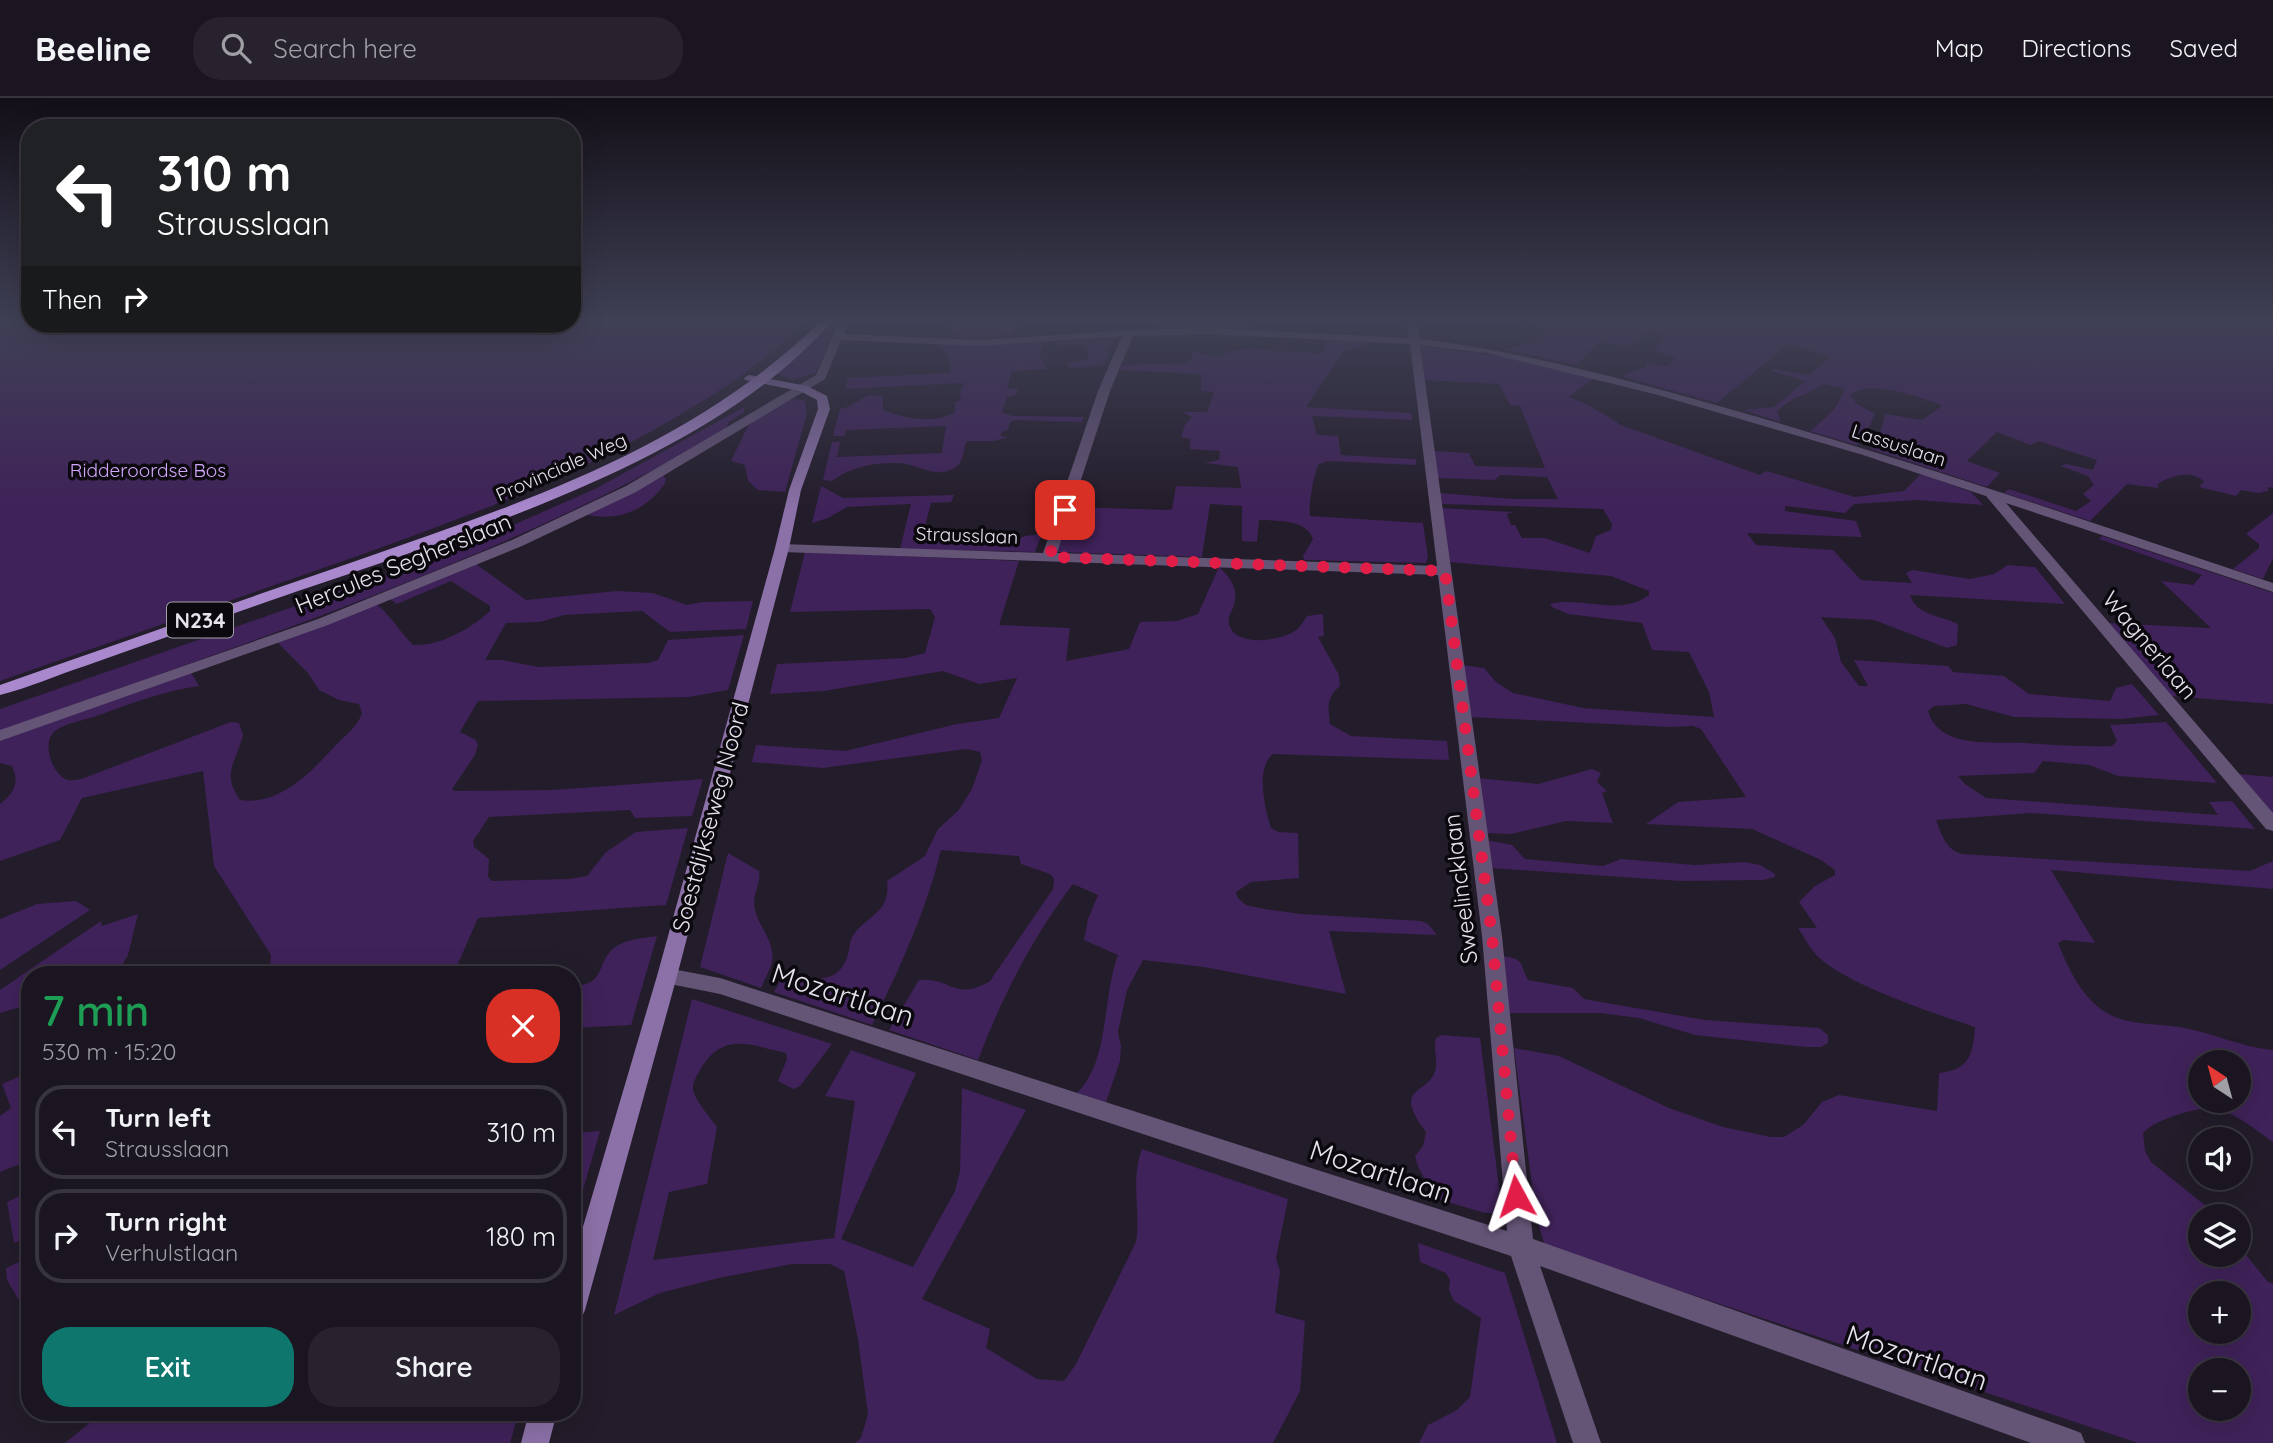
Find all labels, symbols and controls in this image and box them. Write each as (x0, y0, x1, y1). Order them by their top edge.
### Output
search box (193, 17, 683, 80)
text: Beeline (35, 28, 151, 69)
icon: search (217, 29, 255, 67)
text: Search here (273, 32, 417, 65)
text: Map (1935, 33, 1984, 63)
text: Directions (2022, 33, 2132, 63)
text: Saved (2170, 33, 2238, 63)
text: 310 m (157, 142, 291, 203)
icon: left (42, 147, 133, 238)
text: Strausslaan (157, 203, 330, 243)
icon: right (116, 280, 154, 318)
text: Then (42, 283, 102, 316)
street label: Lassuslaan (1849, 418, 1949, 472)
street label: Provinciale Weg (492, 427, 630, 507)
park label: Ridderoordse Bos (70, 458, 226, 482)
pin (1035, 480, 1095, 540)
icon: arrive (1046, 491, 1084, 529)
street label: Hercules Segherslaan (291, 506, 515, 620)
street label: Strausslaan (915, 521, 1019, 549)
street label: Wagnerlaan (2096, 585, 2204, 705)
road number: N234 (167, 602, 233, 638)
street label: Soestdijkseweg Noord (665, 699, 755, 935)
street label: Sweelincklaan (1436, 813, 1484, 965)
street label: Mozartlaan (768, 955, 918, 1033)
text: 7 min (42, 984, 149, 1037)
button: close (486, 989, 560, 1063)
text: 530 m · 15:20 (42, 1037, 176, 1066)
north arrow (2188, 1050, 2250, 1113)
map controls (2188, 1050, 2251, 1421)
text: Turn left (105, 1101, 212, 1134)
icon: left (46, 1113, 84, 1151)
text: 310 m (486, 1116, 556, 1149)
button: sound (2188, 1127, 2251, 1190)
street label: Mozartlaan (1306, 1132, 1456, 1210)
text: Strausslaan (105, 1134, 229, 1163)
position arrow (1479, 1159, 1553, 1233)
button: layers (2188, 1204, 2251, 1267)
text: Turn right (105, 1205, 227, 1238)
icon: right (46, 1217, 84, 1255)
text: 180 m (486, 1220, 556, 1253)
text: Verhulstlaan (105, 1238, 238, 1267)
button: + (2188, 1281, 2251, 1344)
street label: Mozartlaan (1842, 1316, 1992, 1398)
button: Exit (42, 1327, 294, 1407)
button: Share (308, 1327, 560, 1407)
button: − (2188, 1358, 2251, 1421)

